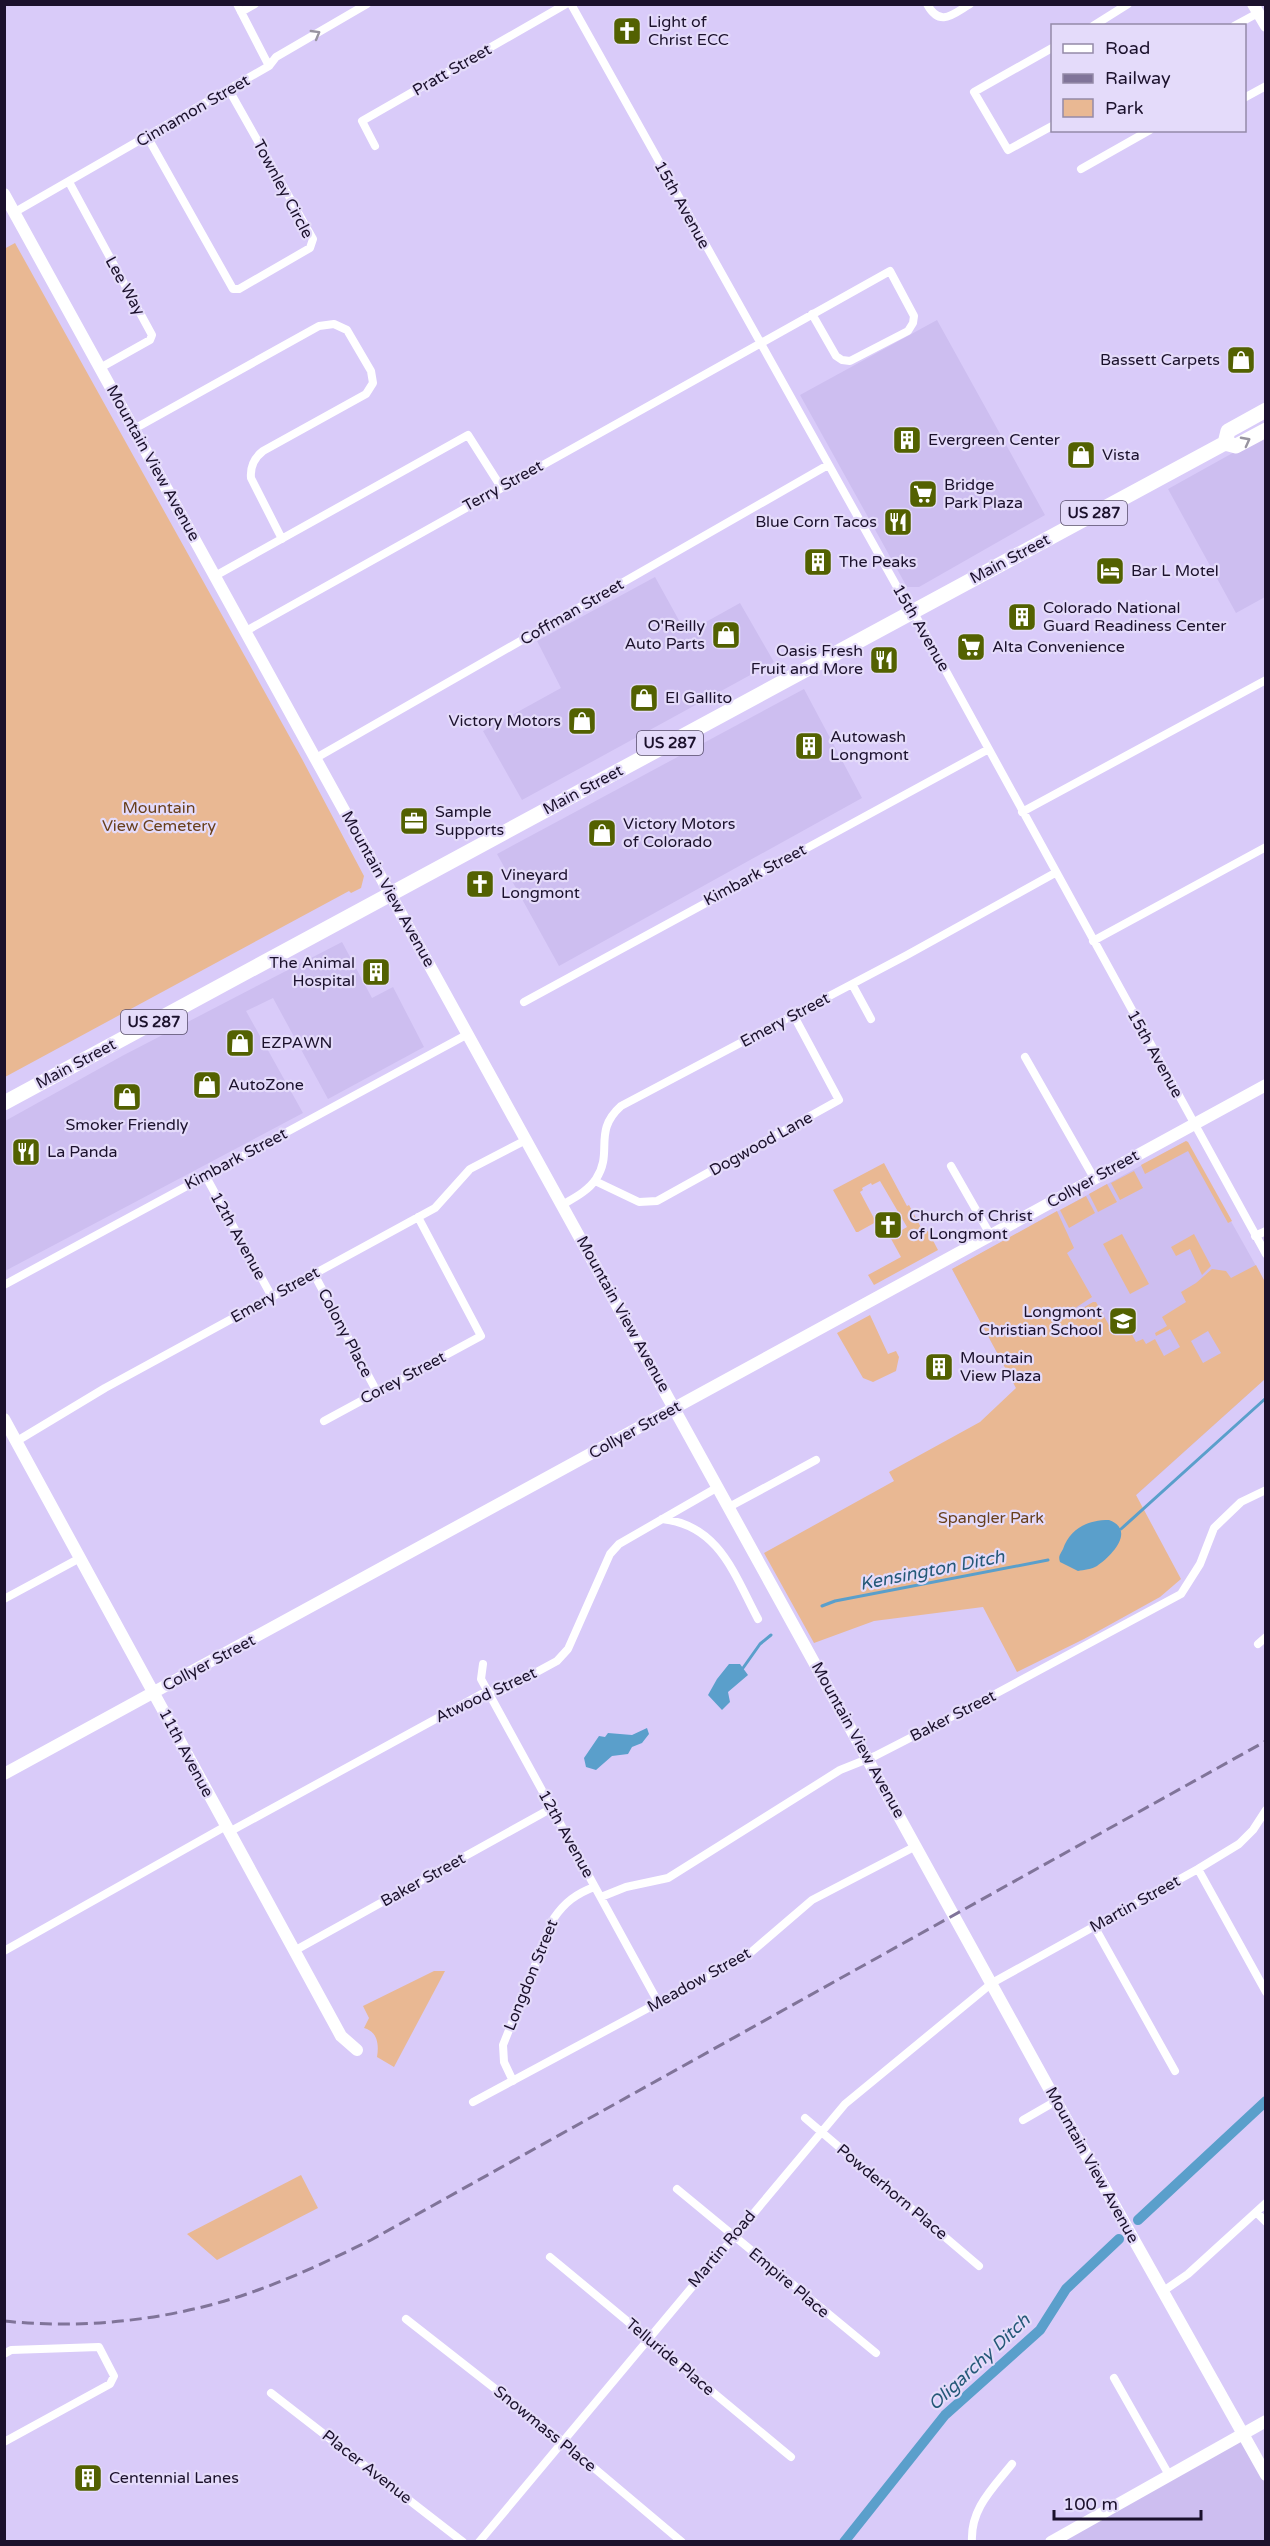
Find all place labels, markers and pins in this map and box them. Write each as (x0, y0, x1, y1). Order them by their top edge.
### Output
place label: Light of Christ ECC (648, 12, 729, 50)
church icon: Light of Christ ECC (611, 15, 643, 47)
shop icon: Bassett Carpets (1225, 344, 1257, 376)
place label: Bassett Carpets (1100, 350, 1220, 370)
building icon: Evergreen Center (891, 424, 923, 456)
place label: Evergreen Center (928, 430, 1061, 450)
shop icon: Vista (1065, 439, 1097, 471)
place label: Vista (1102, 445, 1140, 465)
place label: Bridge Park Plaza (944, 475, 1023, 513)
supermarket icon: Bridge Park Plaza (907, 478, 939, 510)
restaurant icon: Blue Corn Tacos (882, 506, 914, 538)
place label: Blue Corn Tacos (755, 512, 877, 532)
building icon: The Peaks (802, 546, 834, 578)
place label: The Peaks (839, 552, 917, 572)
hotel icon: Bar L Motel (1094, 555, 1126, 587)
place label: Bar L Motel (1131, 561, 1219, 581)
place label: Colorado National Guard Readiness Center (1043, 598, 1227, 636)
building icon: Colorado National Guard Readiness Center (1006, 601, 1038, 633)
place label: O'Reilly Auto Parts (624, 616, 705, 654)
shop icon: O'Reilly Auto Parts (710, 619, 742, 651)
supermarket icon: Alta Convenience (955, 631, 987, 663)
place label: Alta Convenience (992, 637, 1125, 657)
place label: Oasis Fresh Fruit and More (751, 641, 863, 679)
restaurant icon: Oasis Fresh Fruit and More (868, 644, 900, 676)
shop icon: El Gallito (628, 682, 660, 714)
place label: El Gallito (665, 688, 732, 708)
shop icon: Victory Motors (566, 705, 598, 737)
place label: Victory Motors (449, 711, 561, 731)
place label: Autowash Longmont (830, 727, 909, 765)
building icon: Autowash Longmont (793, 730, 825, 762)
place label: Sample Supports (435, 802, 504, 840)
office icon: Sample Supports (398, 805, 430, 837)
place label: Victory Motors of Colorado (623, 814, 736, 852)
shop icon: Victory Motors of Colorado (586, 817, 618, 849)
place label: Vineyard Longmont (501, 865, 580, 903)
church icon: Vineyard Longmont (464, 868, 496, 900)
place label: The Animal Hospital (269, 953, 355, 991)
building icon: The Animal Hospital (360, 956, 392, 988)
shop icon: EZPAWN (224, 1027, 256, 1059)
place label: EZPAWN (261, 1033, 332, 1053)
shop icon: AutoZone (191, 1069, 223, 1101)
place label: AutoZone (228, 1075, 304, 1095)
shop icon: Smoker Friendly (111, 1081, 143, 1113)
place label: Smoker Friendly (66, 1115, 189, 1135)
restaurant icon: La Panda (10, 1136, 42, 1168)
place label: La Panda (47, 1142, 118, 1162)
place label: Church of Christ of Longmont (909, 1206, 1033, 1244)
church icon: Church of Christ of Longmont (872, 1209, 904, 1241)
place label: Longmont Christian School (979, 1302, 1102, 1340)
school or university icon: Longmont Christian School (1107, 1305, 1139, 1337)
place label: Mountain View Plaza (960, 1348, 1041, 1386)
building icon: Mountain View Plaza (923, 1351, 955, 1383)
building icon: Centennial Lanes (72, 2462, 104, 2494)
place label: Centennial Lanes (109, 2468, 239, 2488)

